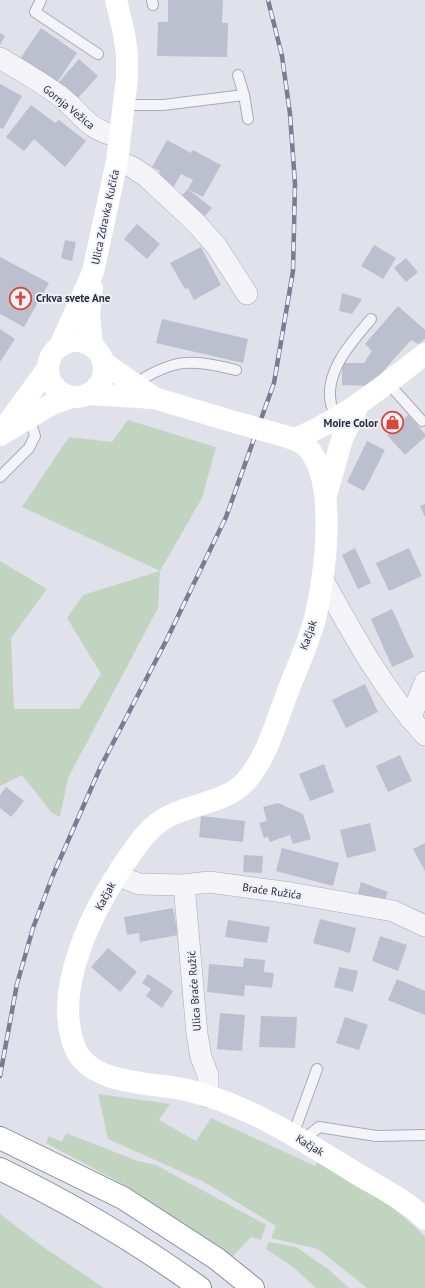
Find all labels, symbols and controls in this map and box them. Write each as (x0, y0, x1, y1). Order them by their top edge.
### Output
street label: Gornja Vežica (40, 82, 98, 132)
street label: Ulica Zdravka Kučića (88, 168, 122, 266)
church icon: Crkva svete Ane (7, 285, 33, 311)
place label: Crkva svete Ane (36, 291, 111, 305)
shop icon: Moire Color (380, 410, 406, 436)
place label: Moire Color (324, 416, 378, 430)
street label: Kačjak (296, 618, 320, 652)
street label: Kačjak (92, 879, 119, 913)
street label: Braće Ružića (242, 880, 302, 902)
street label: Ulica Braće Ružić (184, 950, 204, 1032)
street label: Kačjak (293, 1131, 327, 1159)

